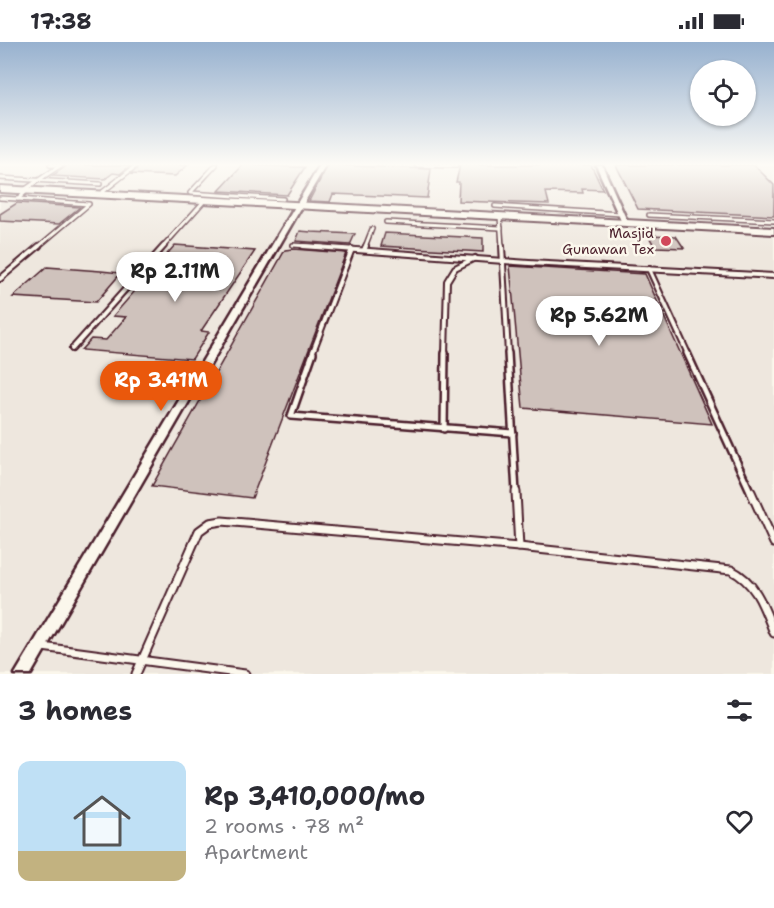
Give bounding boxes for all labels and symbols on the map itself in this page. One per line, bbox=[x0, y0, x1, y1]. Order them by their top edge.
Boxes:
place label: Masjid Gunawan Tex bbox=[562, 224, 654, 258]
marker: Masjid Gunawan Tex bbox=[659, 234, 673, 248]
pin: Rp 2.11M bbox=[113, 252, 237, 303]
pin: Rp 5.62M bbox=[537, 296, 661, 347]
pin: Rp 3.41M bbox=[99, 361, 223, 412]

